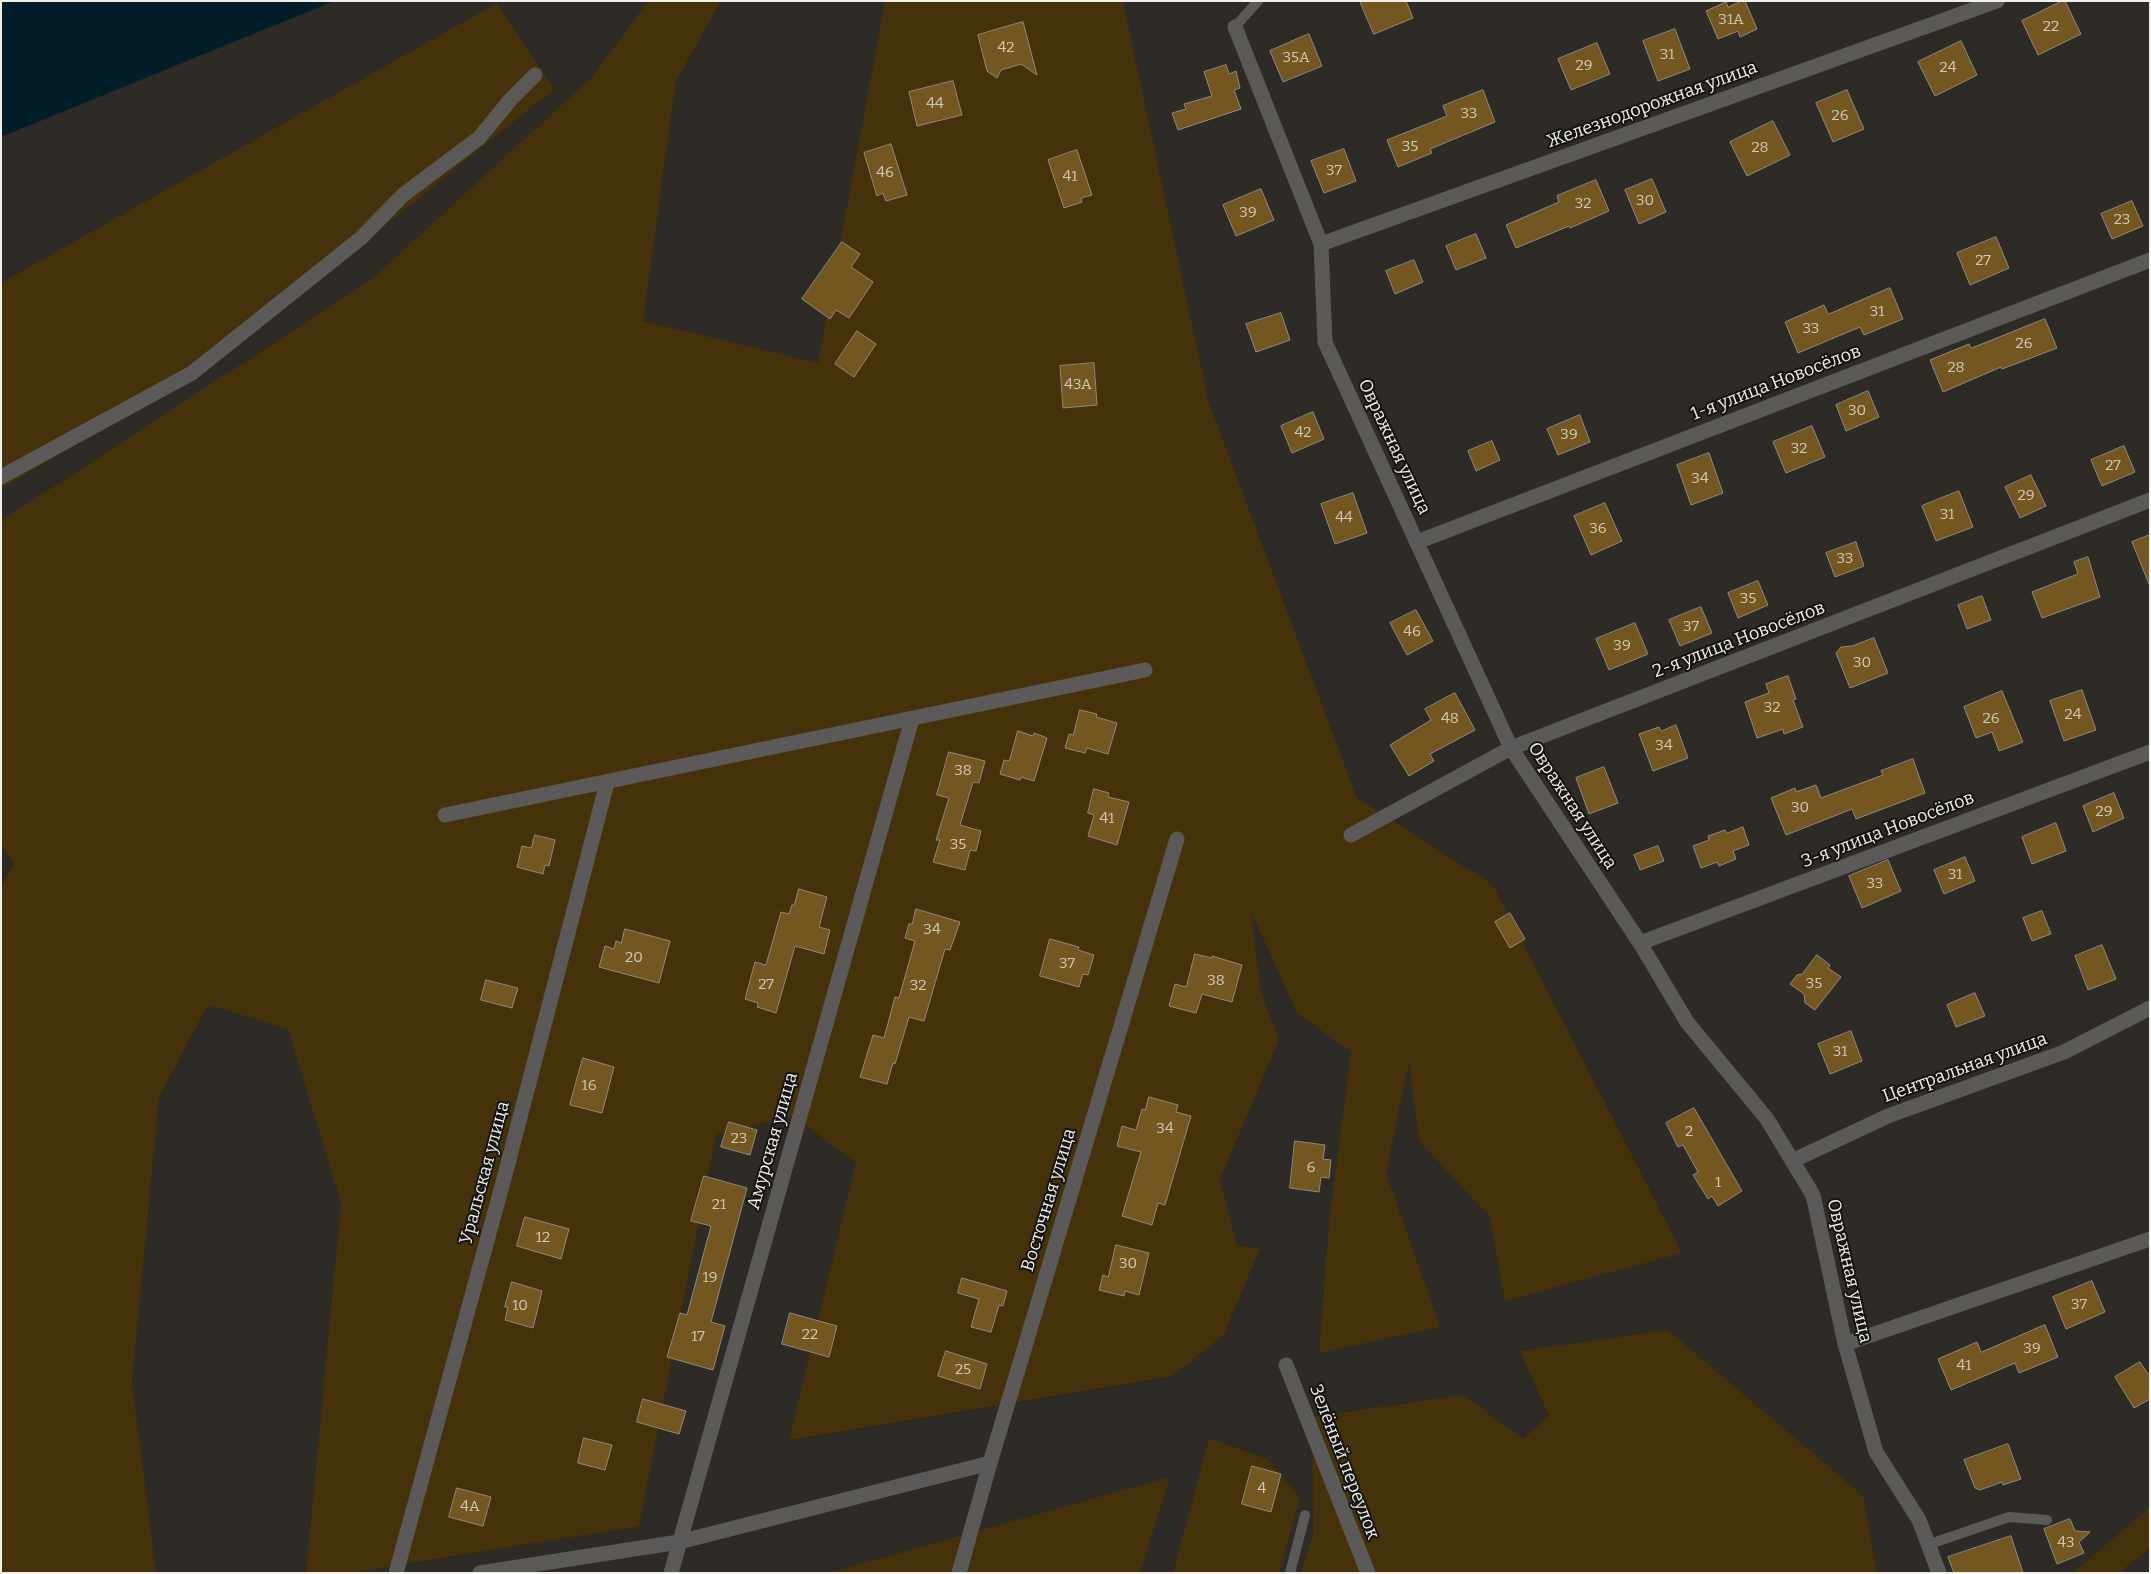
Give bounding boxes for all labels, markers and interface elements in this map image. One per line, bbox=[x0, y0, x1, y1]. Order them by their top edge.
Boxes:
house number: 31А bbox=[1718, 11, 1744, 29]
house number: 22 bbox=[2043, 18, 2059, 36]
house number: 42 bbox=[998, 39, 1014, 57]
house number: 31 bbox=[1660, 46, 1674, 64]
house number: 35А bbox=[1282, 49, 1310, 67]
street label: Железнодорожная улица bbox=[1544, 57, 1760, 153]
house number: 29 bbox=[1576, 57, 1592, 75]
house number: 24 bbox=[1940, 59, 1956, 77]
house number: 44 bbox=[926, 95, 944, 113]
house number: 33 bbox=[1461, 105, 1477, 123]
house number: 26 bbox=[1832, 107, 1848, 125]
house number: 35 bbox=[1402, 138, 1418, 156]
house number: 28 bbox=[1751, 139, 1769, 157]
house number: 37 bbox=[1326, 162, 1342, 180]
house number: 46 bbox=[876, 164, 894, 182]
house number: 41 bbox=[1063, 168, 1077, 186]
house number: 30 bbox=[1636, 192, 1654, 210]
house number: 32 bbox=[1575, 195, 1591, 213]
house number: 39 bbox=[1239, 204, 1257, 222]
house number: 23 bbox=[2114, 211, 2130, 229]
house number: 27 bbox=[1975, 252, 1991, 270]
house number: 31 bbox=[1870, 303, 1884, 321]
house number: 33 bbox=[1803, 320, 1819, 338]
house number: 26 bbox=[2016, 335, 2032, 353]
street label: 1-я улица Новосёлов bbox=[1688, 341, 1864, 425]
house number: 28 bbox=[1947, 359, 1965, 377]
house number: 43А bbox=[1064, 376, 1092, 394]
street label: Овражная улица bbox=[1353, 376, 1435, 518]
house number: 30 bbox=[1848, 402, 1866, 420]
house number: 42 bbox=[1295, 424, 1311, 442]
house number: 39 bbox=[1560, 426, 1578, 444]
house number: 32 bbox=[1791, 440, 1807, 458]
house number: 27 bbox=[2105, 457, 2121, 475]
house number: 34 bbox=[1691, 470, 1709, 488]
house number: 29 bbox=[2018, 487, 2034, 505]
house number: 31 bbox=[1940, 506, 1954, 524]
house number: 44 bbox=[1335, 509, 1353, 527]
house number: 36 bbox=[1589, 520, 1607, 538]
house number: 33 bbox=[1837, 550, 1853, 568]
house number: 35 bbox=[1740, 590, 1756, 608]
street label: 2-я улица Новосёлов bbox=[1650, 597, 1828, 683]
house number: 37 bbox=[1683, 618, 1699, 636]
house number: 46 bbox=[1403, 623, 1421, 641]
house number: 39 bbox=[1613, 637, 1631, 655]
house number: 30 bbox=[1853, 654, 1871, 672]
house number: 32 bbox=[1764, 699, 1780, 717]
house number: 24 bbox=[2065, 706, 2081, 724]
house number: 48 bbox=[1441, 710, 1459, 728]
house number: 26 bbox=[1983, 710, 1999, 728]
house number: 34 bbox=[1655, 737, 1673, 755]
street label: Овражная улица bbox=[1523, 738, 1621, 874]
house number: 38 bbox=[954, 762, 972, 780]
street label: 3-я улица Новосёлов bbox=[1799, 787, 1977, 873]
house number: 30 bbox=[1791, 799, 1809, 817]
house number: 29 bbox=[2096, 803, 2112, 821]
house number: 41 bbox=[1100, 810, 1114, 828]
house number: 35 bbox=[950, 836, 966, 854]
house number: 31 bbox=[1948, 866, 1962, 884]
house number: 33 bbox=[1867, 875, 1883, 893]
house number: 34 bbox=[923, 921, 941, 939]
house number: 20 bbox=[625, 949, 643, 967]
house number: 37 bbox=[1059, 955, 1075, 973]
house number: 38 bbox=[1207, 972, 1225, 990]
house number: 35 bbox=[1806, 975, 1822, 993]
house number: 27 bbox=[758, 976, 774, 994]
house number: 32 bbox=[910, 977, 926, 995]
street label: Центральная улица bbox=[1880, 1028, 2050, 1108]
house number: 31 bbox=[1833, 1043, 1847, 1061]
street label: Амурская улица bbox=[743, 1070, 803, 1212]
house number: 16 bbox=[582, 1077, 596, 1095]
street label: Уральская улица bbox=[455, 1099, 515, 1247]
house number: 34 bbox=[1156, 1120, 1174, 1138]
house number: 2 bbox=[1685, 1123, 1693, 1141]
street label: Восточная улица bbox=[1017, 1126, 1081, 1274]
house number: 23 bbox=[731, 1130, 747, 1148]
house number: 6 bbox=[1307, 1159, 1315, 1177]
house number: 1 bbox=[1715, 1174, 1721, 1192]
house number: 21 bbox=[712, 1196, 726, 1214]
street label: Овражная улица bbox=[1822, 1197, 1876, 1345]
house number: 12 bbox=[536, 1229, 550, 1247]
house number: 30 bbox=[1119, 1255, 1137, 1273]
house number: 19 bbox=[703, 1269, 717, 1287]
house number: 37 bbox=[2071, 1296, 2087, 1314]
house number: 10 bbox=[512, 1297, 528, 1315]
house number: 22 bbox=[802, 1326, 818, 1344]
house number: 17 bbox=[691, 1328, 705, 1346]
house number: 39 bbox=[2023, 1340, 2041, 1358]
house number: 41 bbox=[1957, 1357, 1971, 1375]
house number: 25 bbox=[955, 1361, 971, 1379]
street label: Зелёный переулок bbox=[1304, 1381, 1384, 1543]
house number: 4 bbox=[1258, 1480, 1266, 1498]
house number: 4А bbox=[460, 1498, 480, 1516]
house number: 43 bbox=[2057, 1534, 2075, 1552]

